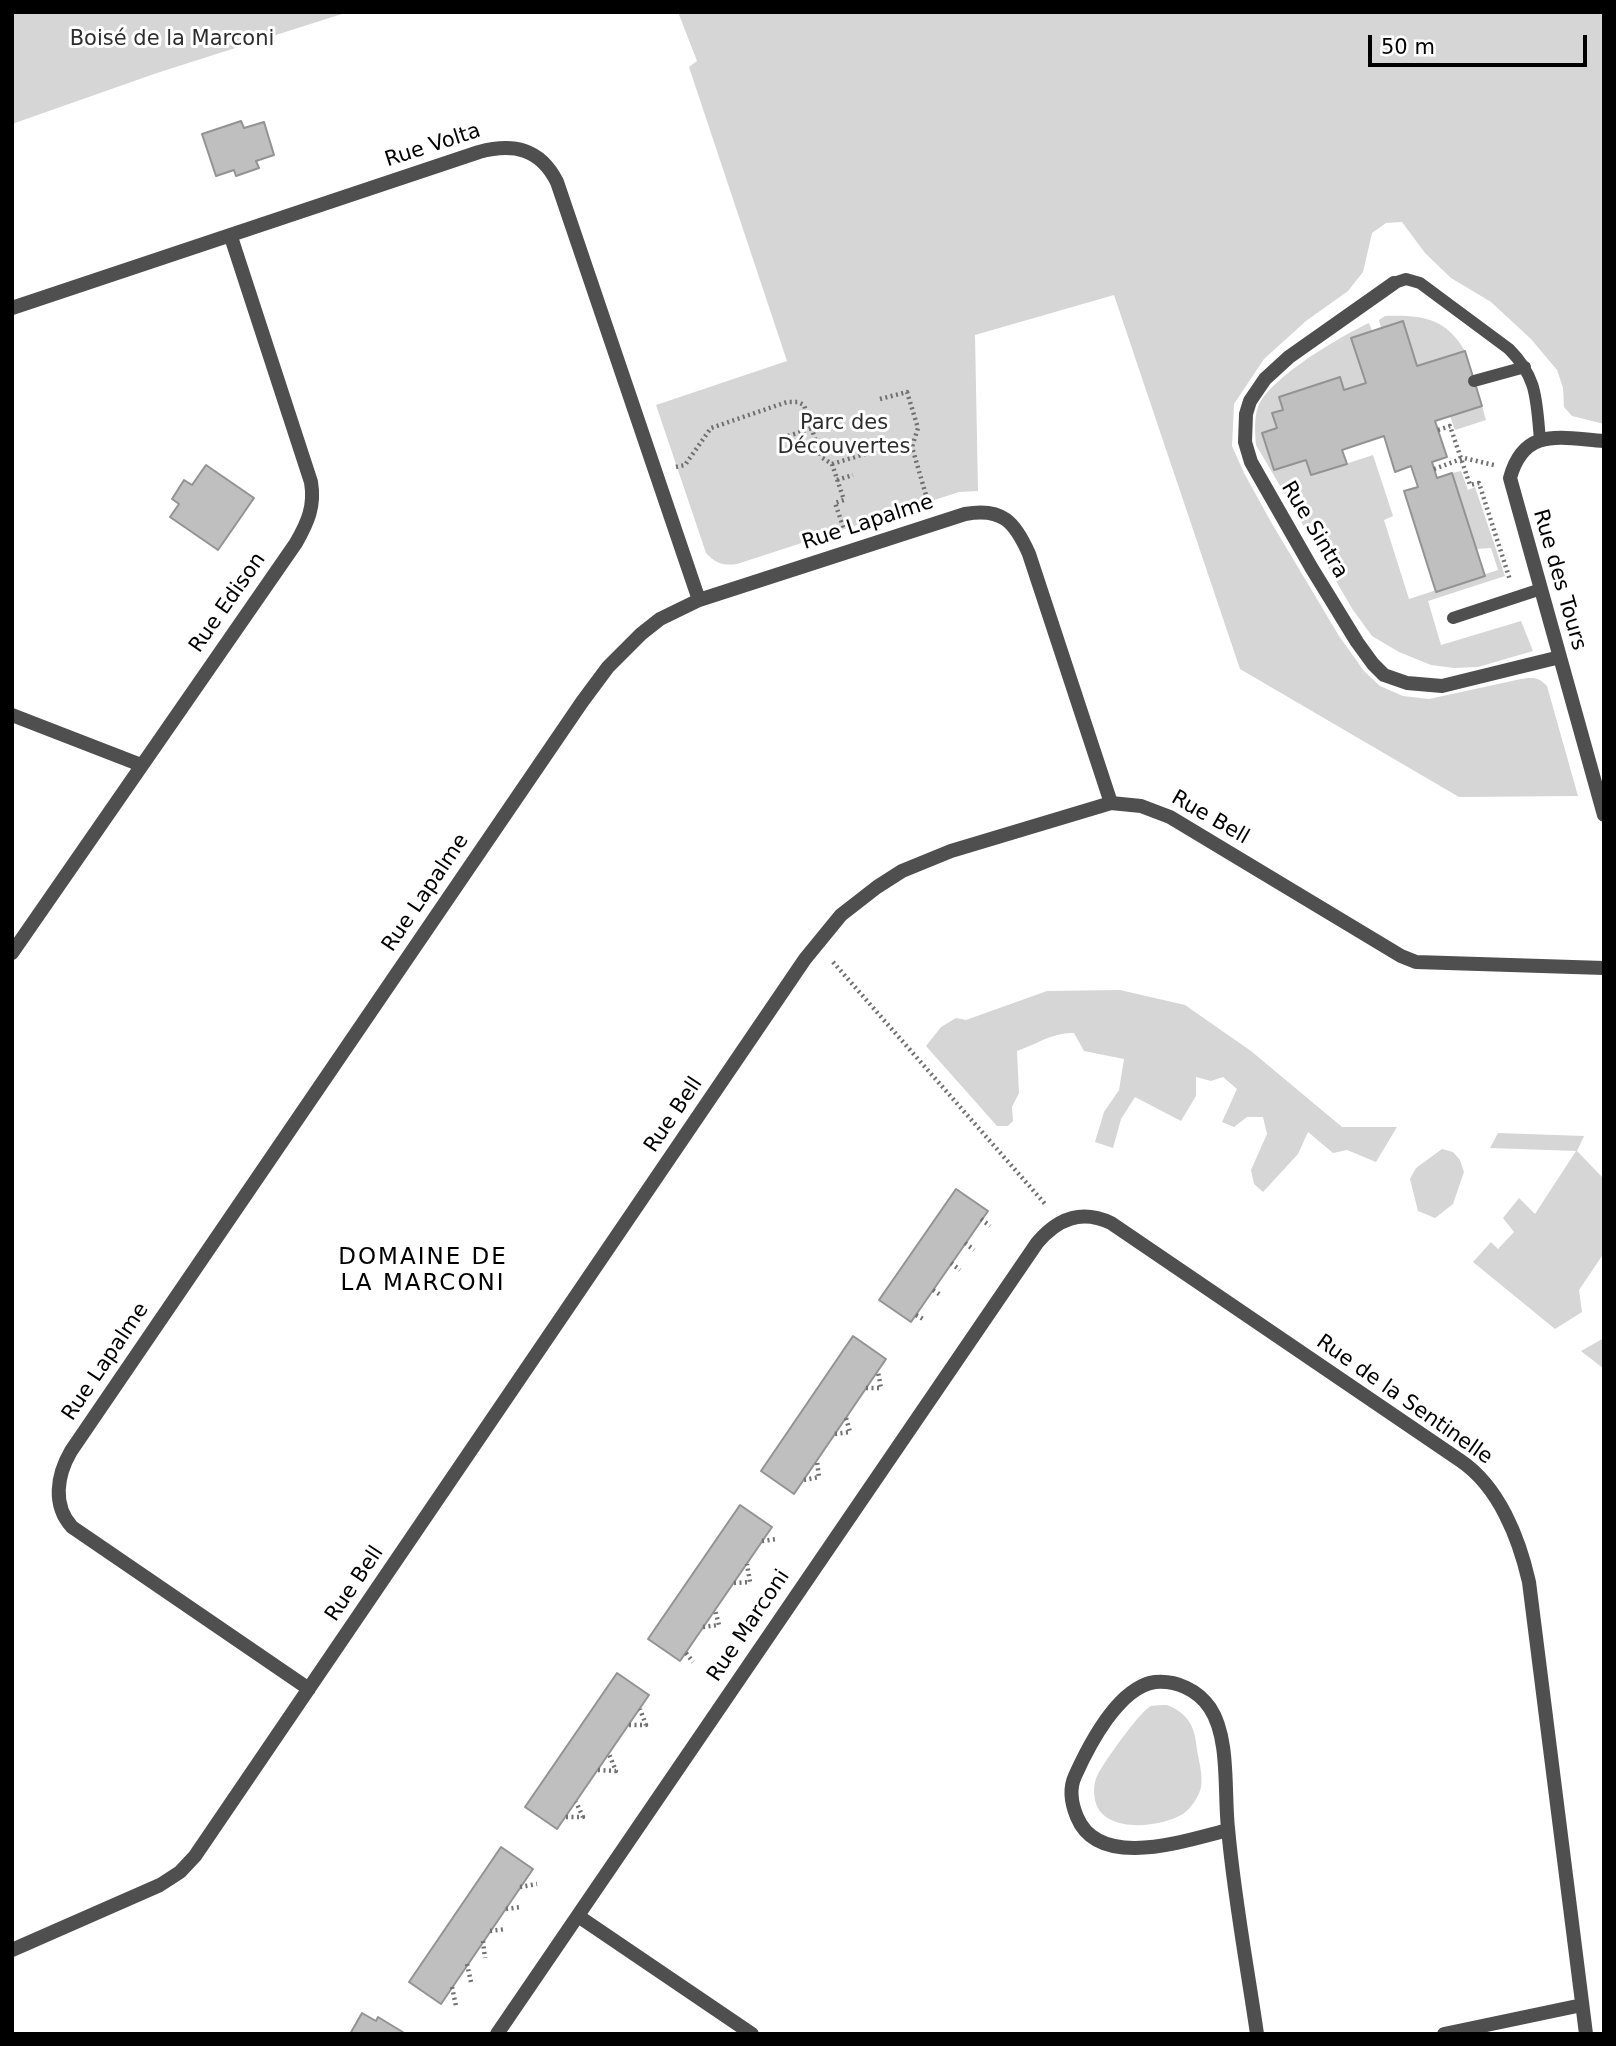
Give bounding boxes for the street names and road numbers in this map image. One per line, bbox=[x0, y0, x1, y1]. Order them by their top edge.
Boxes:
street label: Rue Volta bbox=[382, 119, 484, 173]
street label: Rue Sintra bbox=[1275, 477, 1353, 583]
street label: Rue Lapalme bbox=[799, 490, 937, 556]
street label: Rue des Tours bbox=[1527, 507, 1591, 653]
street label: Rue Edison bbox=[184, 548, 272, 658]
street label: Rue Bell bbox=[1167, 786, 1253, 850]
street label: Rue Lapalme bbox=[377, 829, 475, 957]
street label: Rue Bell bbox=[640, 1072, 708, 1158]
street label: Rue Lapalme bbox=[57, 1298, 155, 1426]
street label: Rue de la Sentinelle bbox=[1311, 1330, 1497, 1470]
street label: Rue Bell bbox=[321, 1541, 389, 1627]
street label: Rue Marconi bbox=[702, 1565, 796, 1687]

